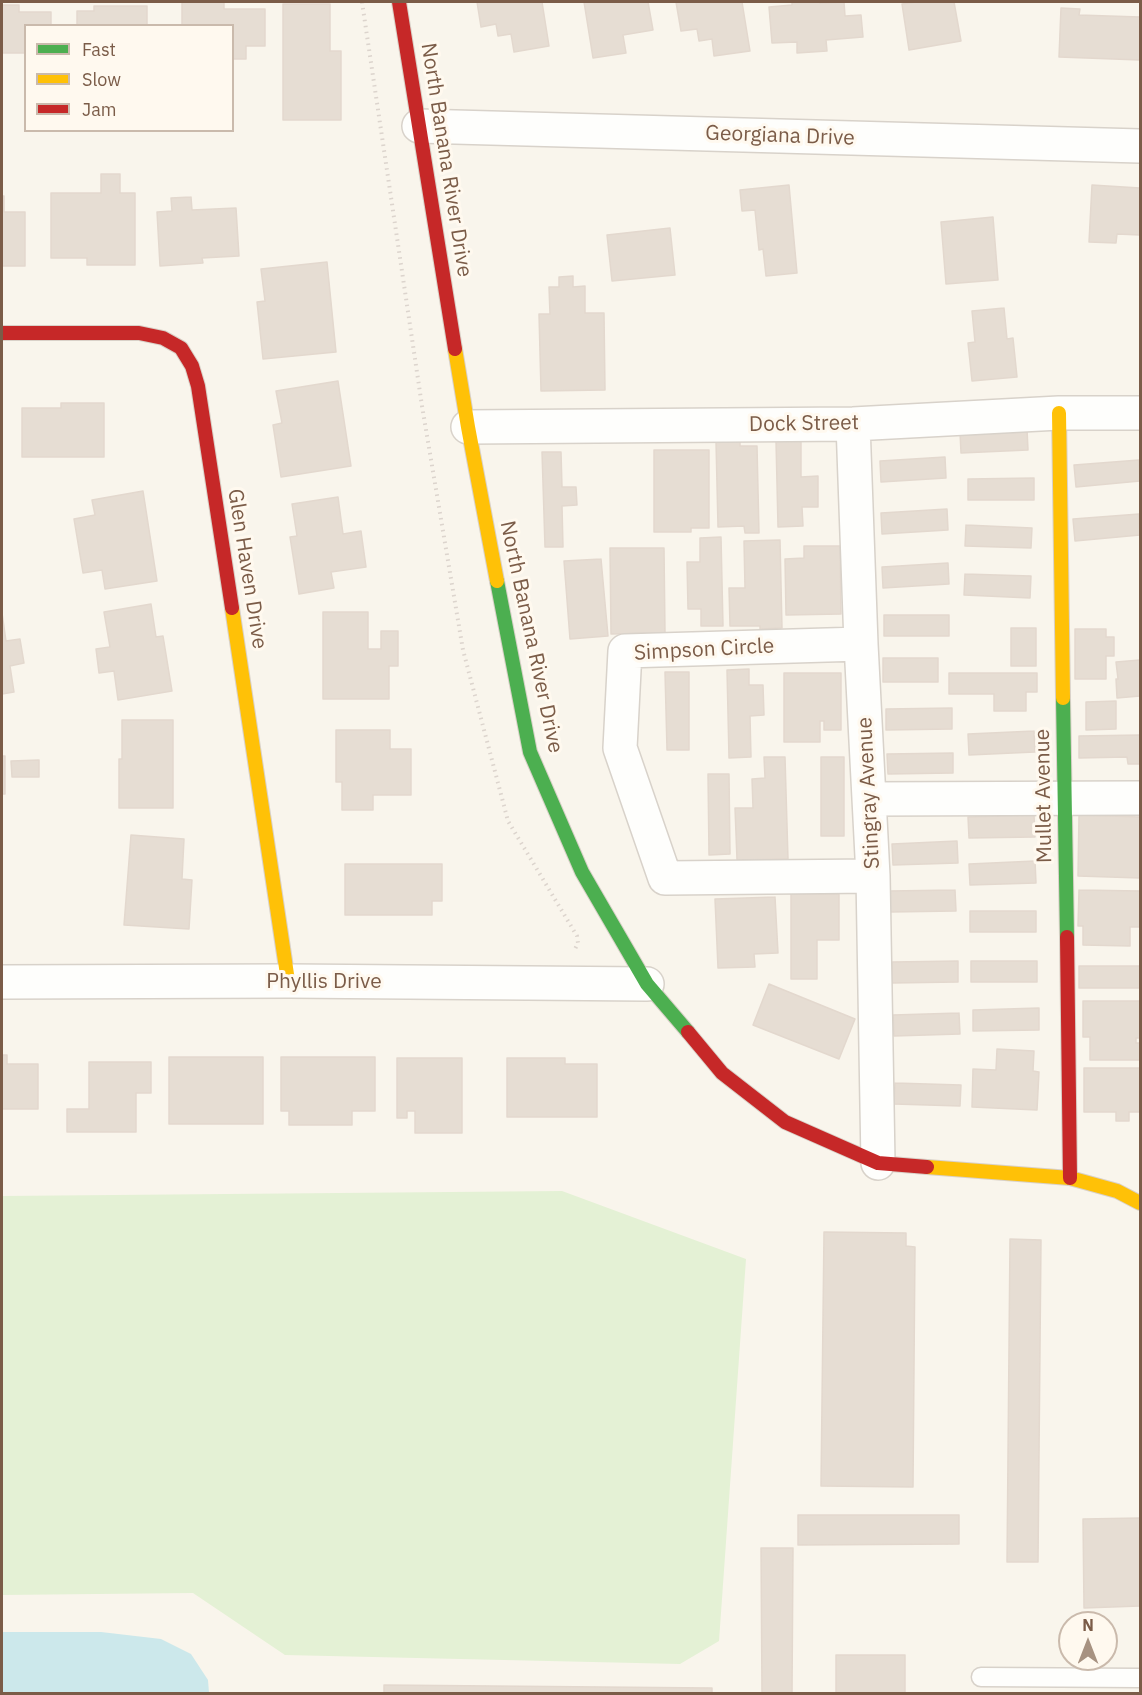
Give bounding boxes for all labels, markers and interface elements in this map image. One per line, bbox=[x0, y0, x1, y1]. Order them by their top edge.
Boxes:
legend bbox=[24, 24, 234, 132]
text: Fast bbox=[82, 38, 116, 61]
street label: North Banana River Drive bbox=[415, 41, 477, 279]
text: Slow bbox=[82, 68, 121, 91]
text: Jam bbox=[82, 98, 117, 121]
street label: Georgiana Drive bbox=[705, 121, 855, 151]
street label: Dock Street bbox=[749, 410, 859, 438]
street label: Glen Haven Drive bbox=[222, 487, 272, 651]
street label: North Banana River Drive bbox=[494, 519, 568, 755]
street label: Simpson Circle bbox=[633, 634, 775, 666]
street label: Stingray Avenue bbox=[852, 716, 886, 870]
street label: Mullet Avenue bbox=[1030, 729, 1058, 863]
street label: Phyllis Drive bbox=[266, 969, 382, 995]
north arrow bbox=[1058, 1611, 1118, 1671]
text: N bbox=[1082, 1615, 1094, 1635]

